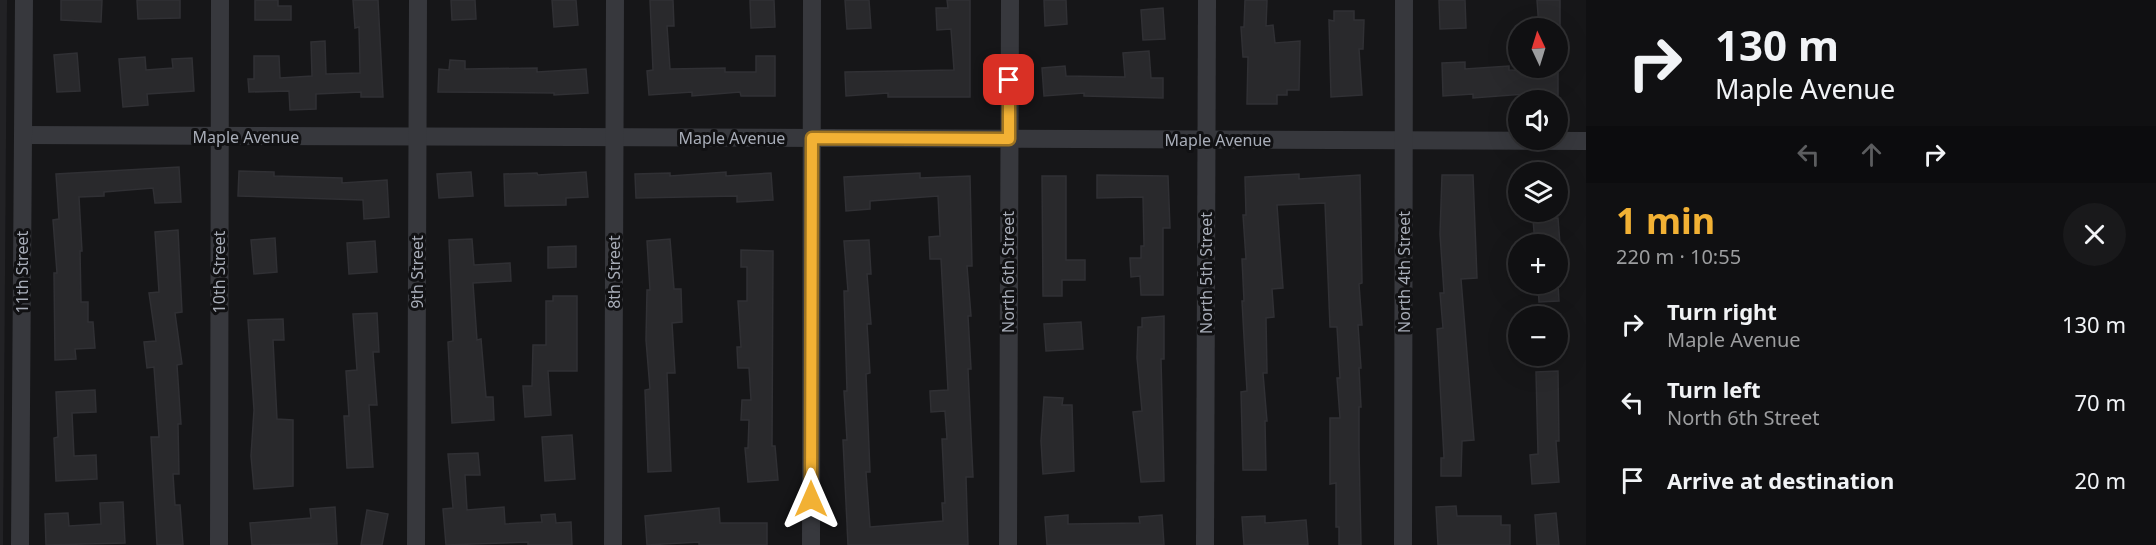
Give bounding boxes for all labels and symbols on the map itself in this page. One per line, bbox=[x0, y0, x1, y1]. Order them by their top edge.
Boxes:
north arrow bbox=[1508, 18, 1568, 78]
pin bbox=[983, 54, 1034, 105]
street label: Maple Avenue bbox=[193, 126, 299, 148]
street label: Maple Avenue bbox=[679, 127, 785, 149]
street label: Maple Avenue bbox=[1165, 129, 1271, 151]
street label: North 6th Street bbox=[997, 211, 1019, 333]
street label: North 4th Street bbox=[1393, 211, 1415, 333]
street label: North 5th Street bbox=[1195, 212, 1217, 334]
street label: 11th Street bbox=[11, 230, 33, 313]
street label: 10th Street bbox=[208, 230, 230, 313]
street label: 9th Street bbox=[406, 235, 428, 309]
street label: 8th Street bbox=[603, 235, 625, 309]
position arrow bbox=[779, 467, 843, 531]

